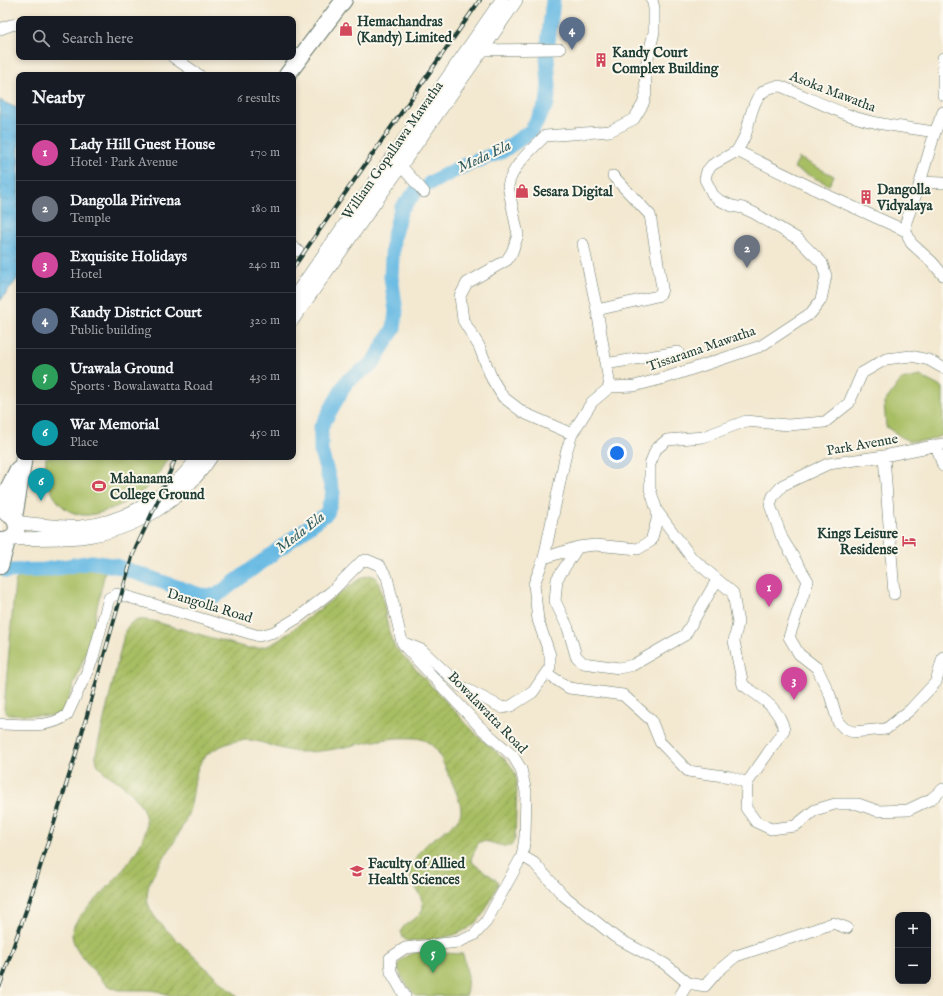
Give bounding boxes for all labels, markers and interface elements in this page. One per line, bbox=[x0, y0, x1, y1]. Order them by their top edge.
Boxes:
place label: Hemachandras (Kandy) Limited bbox=[357, 13, 453, 47]
search box bbox=[16, 16, 296, 60]
pin: 4 bbox=[559, 17, 585, 50]
shop icon: Hemachandras (Kandy) Limited bbox=[338, 21, 354, 37]
icon: search bbox=[30, 27, 52, 49]
text: Search here bbox=[62, 29, 133, 48]
place label: Kandy Court Complex Building bbox=[612, 44, 720, 78]
building icon: Kandy Court Complex Building bbox=[593, 52, 609, 68]
street label: Asoka Mawatha bbox=[786, 67, 879, 117]
street label: William Gopallawa Mawatha bbox=[338, 77, 448, 223]
text: Nearby bbox=[32, 88, 85, 109]
text: 6 results bbox=[237, 90, 280, 107]
text: Lady Hill Guest House bbox=[70, 135, 215, 154]
water label: Meda Ela bbox=[454, 136, 514, 177]
text: 1 bbox=[43, 144, 47, 161]
text: 170 m bbox=[250, 144, 280, 161]
text: Hotel · Park Avenue bbox=[70, 154, 178, 171]
place label: Dangolla Vidyalaya bbox=[876, 181, 934, 215]
shop icon: Sesara Digital bbox=[514, 183, 530, 199]
place label: Sesara Digital bbox=[533, 183, 614, 201]
building icon: Dangolla Vidyalaya bbox=[858, 189, 874, 205]
text: Dangolla Pirivena bbox=[70, 191, 181, 210]
text: 2 bbox=[42, 200, 48, 217]
text: 180 m bbox=[251, 200, 280, 217]
text: Temple bbox=[70, 210, 111, 227]
pin: 2 bbox=[734, 235, 760, 268]
text: Exquisite Holidays bbox=[70, 247, 187, 266]
text: 3 bbox=[43, 256, 47, 273]
text: 240 m bbox=[248, 256, 280, 273]
text: Hotel bbox=[70, 266, 102, 283]
text: Kandy District Court bbox=[70, 303, 202, 322]
text: 4 bbox=[42, 312, 48, 329]
text: 320 m bbox=[250, 312, 280, 329]
text: Public building bbox=[70, 322, 152, 339]
street label: Tissarama Mawatha bbox=[645, 322, 759, 376]
text: Urawala Ground bbox=[70, 359, 174, 378]
text: 5 bbox=[43, 368, 47, 385]
text: 430 m bbox=[250, 368, 280, 385]
text: Sports · Bowalawatta Road bbox=[70, 378, 213, 395]
text: War Memorial bbox=[70, 415, 159, 434]
text: 6 bbox=[42, 424, 48, 441]
text: 450 m bbox=[250, 424, 280, 441]
street label: Park Avenue bbox=[825, 430, 900, 460]
text: Place bbox=[70, 434, 98, 451]
your location bbox=[607, 443, 627, 463]
pin: 6 bbox=[28, 468, 54, 501]
place label: Mahanama College Ground bbox=[110, 470, 205, 504]
sports icon: Mahanama College Ground bbox=[91, 478, 107, 494]
water label: Meda Ela bbox=[272, 507, 329, 557]
place label: Kings Leisure Residense bbox=[817, 525, 899, 559]
hotel icon: Kings Leisure Residense bbox=[901, 533, 917, 549]
pin: 1 bbox=[756, 574, 782, 607]
street label: Dangolla Road bbox=[165, 584, 255, 628]
pin: 3 bbox=[781, 667, 807, 700]
street label: Bowalawatta Road bbox=[444, 668, 531, 758]
place label: Faculty of Allied Health Sciences bbox=[368, 855, 465, 889]
school or university icon: Faculty of Allied Health Sciences bbox=[349, 863, 365, 879]
map controls bbox=[895, 912, 931, 984]
button: + bbox=[895, 912, 931, 948]
pin: 5 bbox=[420, 940, 446, 973]
button: − bbox=[895, 948, 931, 984]

